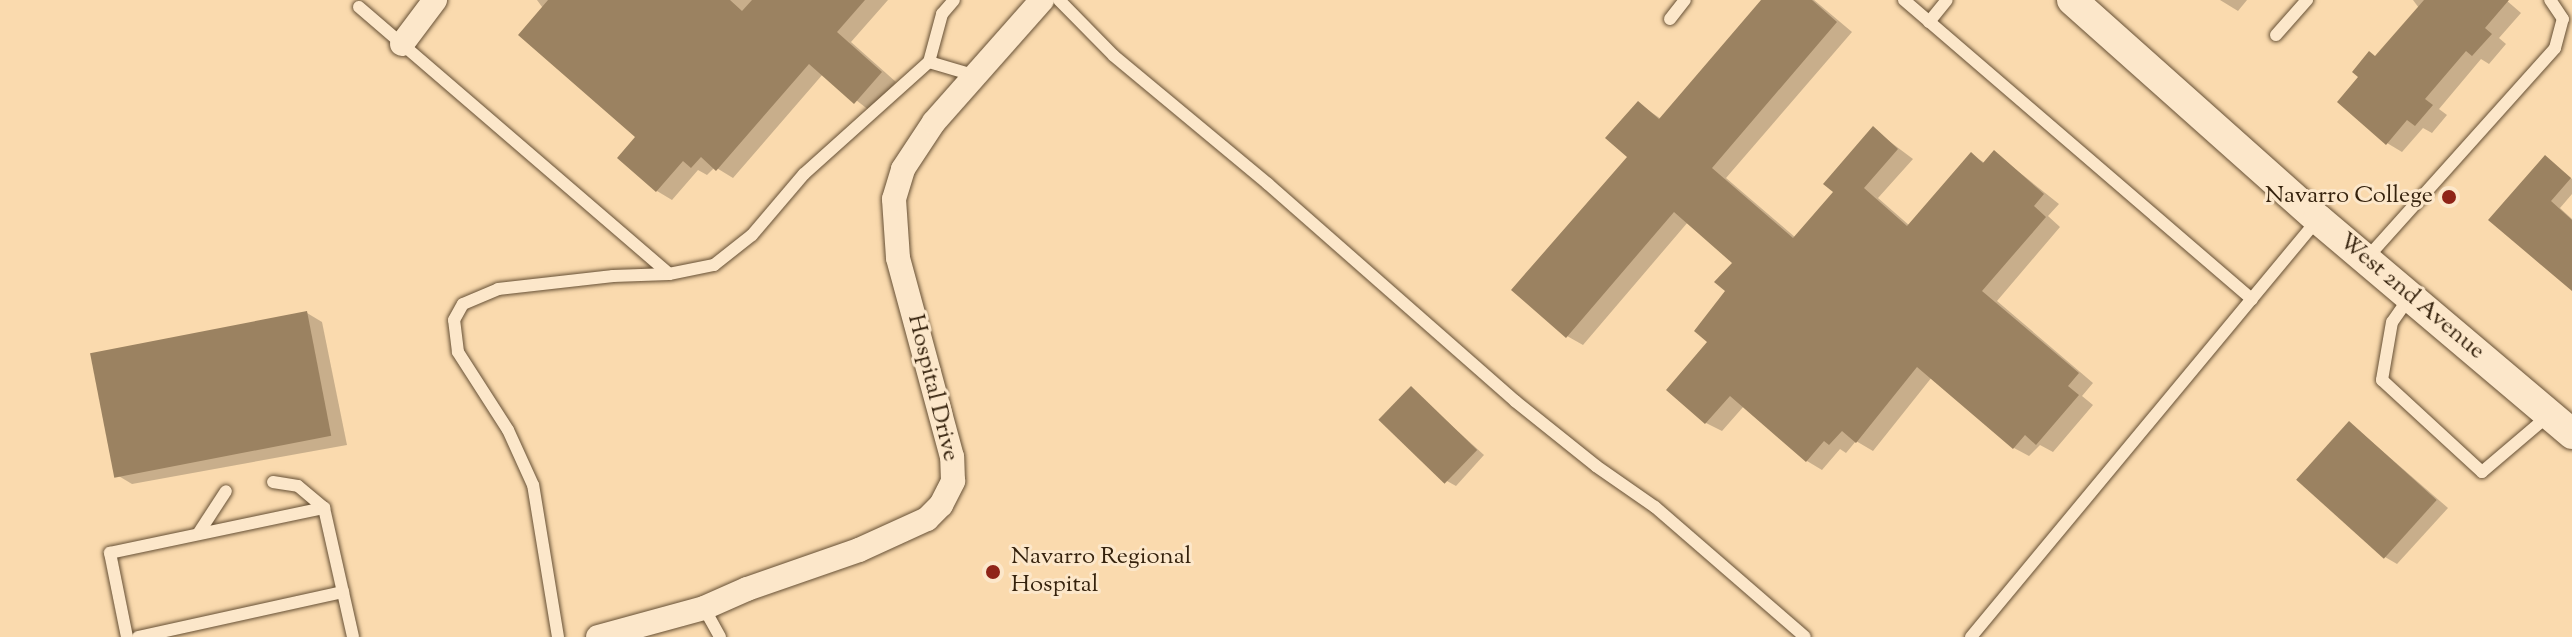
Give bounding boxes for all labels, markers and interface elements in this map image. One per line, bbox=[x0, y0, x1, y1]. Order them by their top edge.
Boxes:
place label: Navarro College bbox=[2265, 183, 2433, 211]
marker: Navarro College bbox=[2440, 188, 2458, 206]
street label: West 2nd Avenue bbox=[2332, 227, 2490, 367]
street label: Hospital Drive bbox=[900, 312, 964, 464]
place label: Navarro Regional Hospital bbox=[1011, 544, 1191, 600]
marker: Navarro Regional Hospital bbox=[982, 561, 1004, 583]

